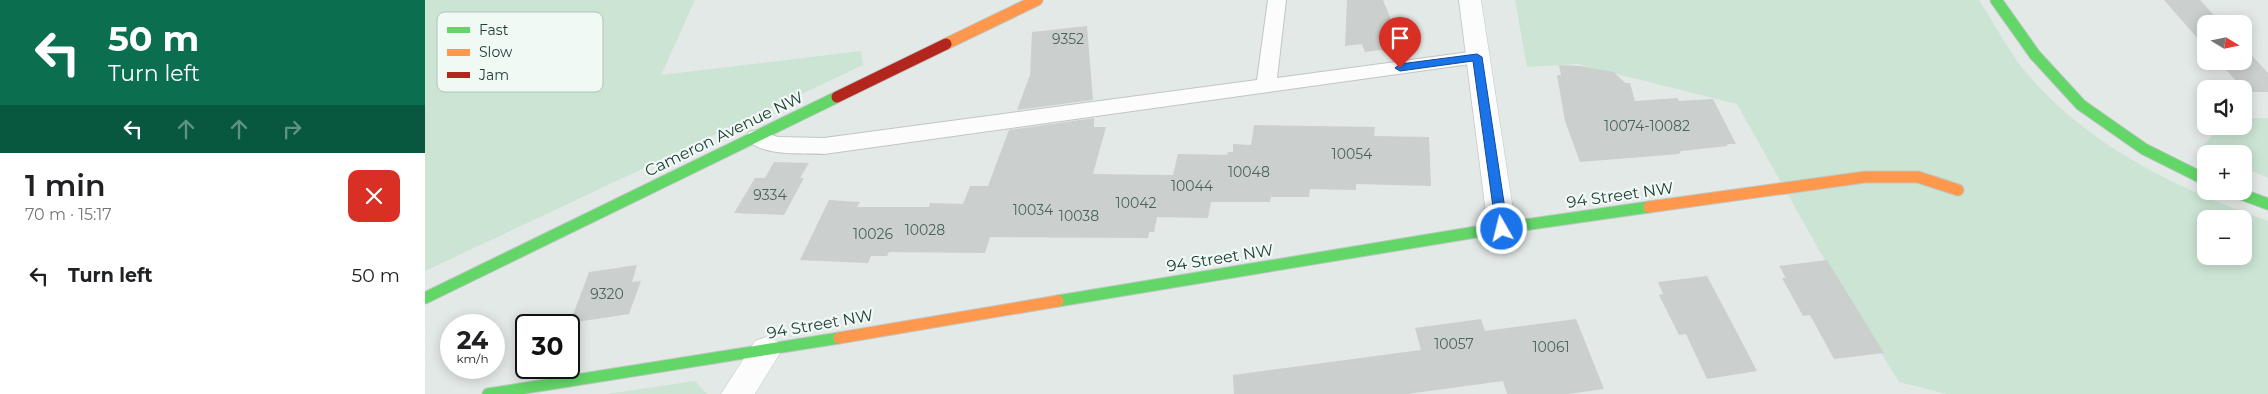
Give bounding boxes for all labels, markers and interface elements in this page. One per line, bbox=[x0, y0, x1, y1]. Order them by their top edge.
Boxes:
legend bbox=[437, 12, 603, 92]
north arrow bbox=[2197, 15, 2253, 70]
map controls bbox=[2197, 15, 2252, 265]
text: 50 m bbox=[108, 17, 199, 60]
pin bbox=[1379, 17, 1421, 68]
icon: left bbox=[25, 20, 90, 85]
text: Fast bbox=[479, 21, 509, 39]
icon: arrive bbox=[1386, 24, 1414, 52]
house number: 9352 bbox=[1052, 30, 1084, 48]
text: Slow bbox=[479, 43, 513, 61]
text: Turn left bbox=[108, 60, 200, 87]
text: Jam bbox=[478, 66, 509, 84]
button: sound bbox=[2197, 80, 2252, 135]
street label: Cameron Avenue NW bbox=[642, 87, 806, 181]
icon: left bbox=[119, 115, 147, 143]
icon: ahead bbox=[172, 115, 200, 143]
icon: ahead bbox=[225, 115, 253, 143]
icon: right bbox=[278, 115, 306, 143]
house number: 10074-10082 bbox=[1604, 117, 1690, 135]
house number: 10054 bbox=[1332, 145, 1373, 163]
button: + bbox=[2197, 145, 2252, 200]
house number: 10048 bbox=[1228, 163, 1270, 181]
text: 1 min bbox=[25, 167, 106, 204]
button: close bbox=[348, 170, 400, 222]
house number: 10044 bbox=[1171, 177, 1214, 195]
street label: 94 Street NW bbox=[1565, 178, 1675, 212]
house number: 9334 bbox=[753, 186, 787, 204]
house number: 10042 bbox=[1116, 194, 1156, 212]
house number: 10034 bbox=[1013, 201, 1054, 219]
position arrow bbox=[1475, 202, 1527, 254]
text: 70 m · 15:17 bbox=[25, 205, 112, 224]
house number: 10038 bbox=[1059, 207, 1099, 225]
button: − bbox=[2197, 210, 2252, 265]
house number: 10028 bbox=[905, 221, 945, 239]
house number: 10026 bbox=[853, 225, 893, 243]
street label: 94 Street NW bbox=[1165, 240, 1275, 276]
icon: left bbox=[25, 262, 53, 290]
text: Turn left bbox=[68, 264, 153, 287]
text: 50 m bbox=[352, 264, 400, 287]
house number: 9320 bbox=[590, 285, 624, 303]
street label: 94 Street NW bbox=[765, 305, 875, 343]
speed limit sign: 30 bbox=[515, 314, 580, 379]
text: 24 bbox=[457, 325, 488, 355]
house number: 10057 bbox=[1434, 335, 1474, 353]
house number: 10061 bbox=[1532, 338, 1570, 356]
text: km/h bbox=[456, 351, 489, 366]

